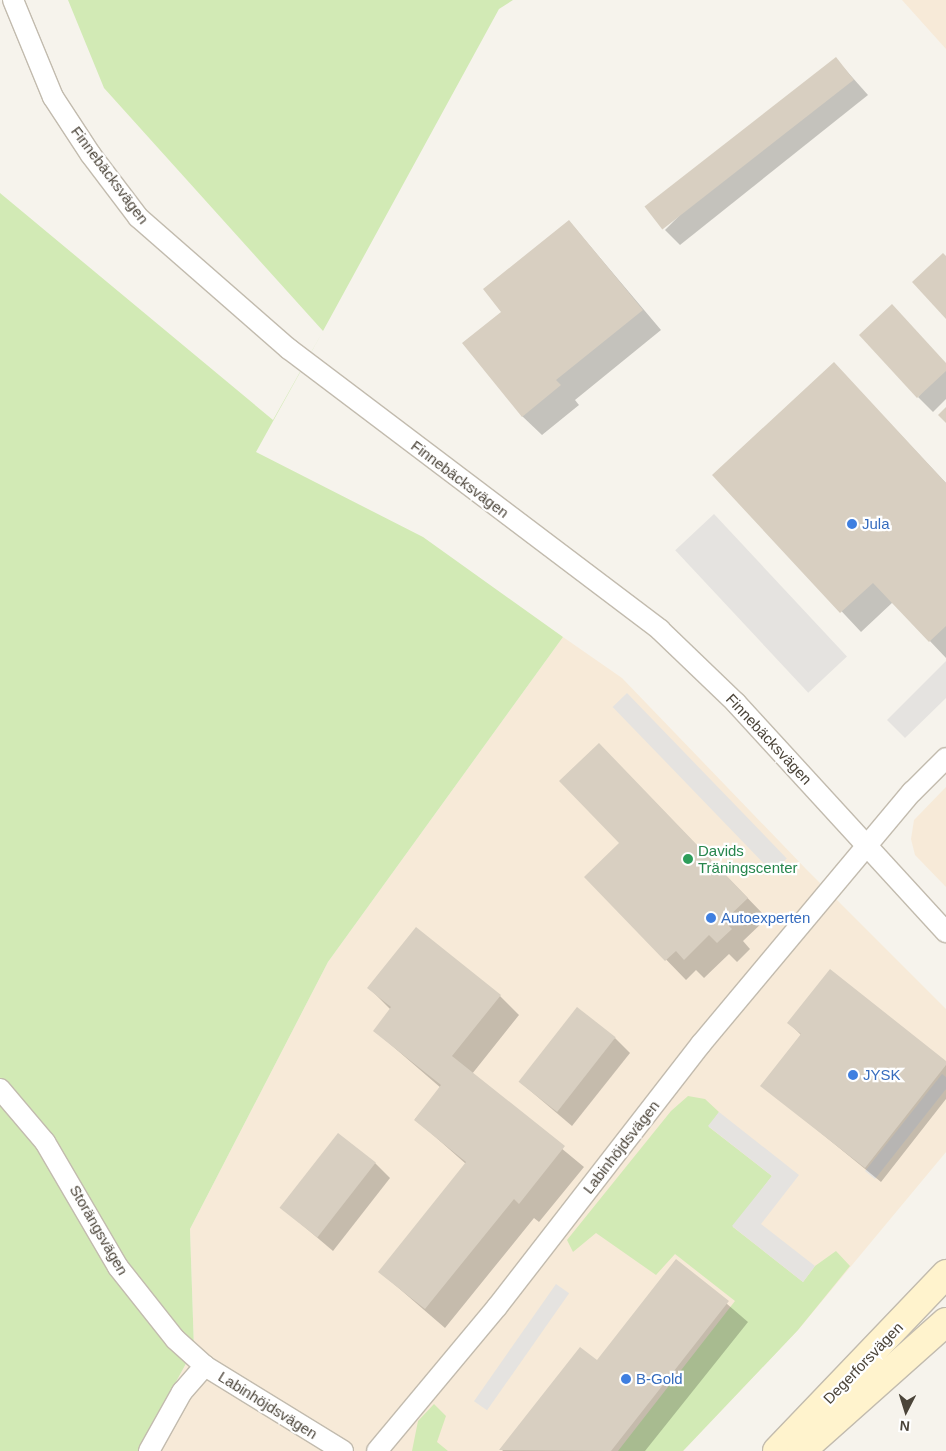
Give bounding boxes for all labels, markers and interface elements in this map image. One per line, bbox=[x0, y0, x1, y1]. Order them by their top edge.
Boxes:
street label: Finnebäcksvägen bbox=[67, 123, 153, 227]
street label: Finnebäcksvägen bbox=[408, 436, 512, 522]
place label: Jula bbox=[862, 515, 890, 533]
marker: Jula bbox=[846, 518, 858, 530]
street label: Finnebäcksvägen bbox=[722, 690, 816, 788]
place label: Davids Träningscenter bbox=[698, 841, 797, 876]
marker: Davids Träningscenter bbox=[682, 853, 694, 865]
place label: Autoexperten bbox=[721, 909, 810, 927]
marker: Autoexperten bbox=[705, 912, 717, 924]
place label: JYSK bbox=[863, 1066, 901, 1084]
marker: JYSK bbox=[847, 1069, 859, 1081]
street label: Labinhöjdsvägen bbox=[579, 1097, 663, 1197]
street label: Storängsvägen bbox=[66, 1182, 132, 1278]
street label: Degerforsvägen bbox=[819, 1318, 907, 1408]
street label: Labinhöjdsvägen bbox=[215, 1367, 321, 1443]
place label: B-Gold bbox=[636, 1370, 683, 1388]
marker: B-Gold bbox=[620, 1373, 632, 1385]
north arrow bbox=[881, 1386, 931, 1436]
text: N bbox=[899, 1418, 910, 1434]

